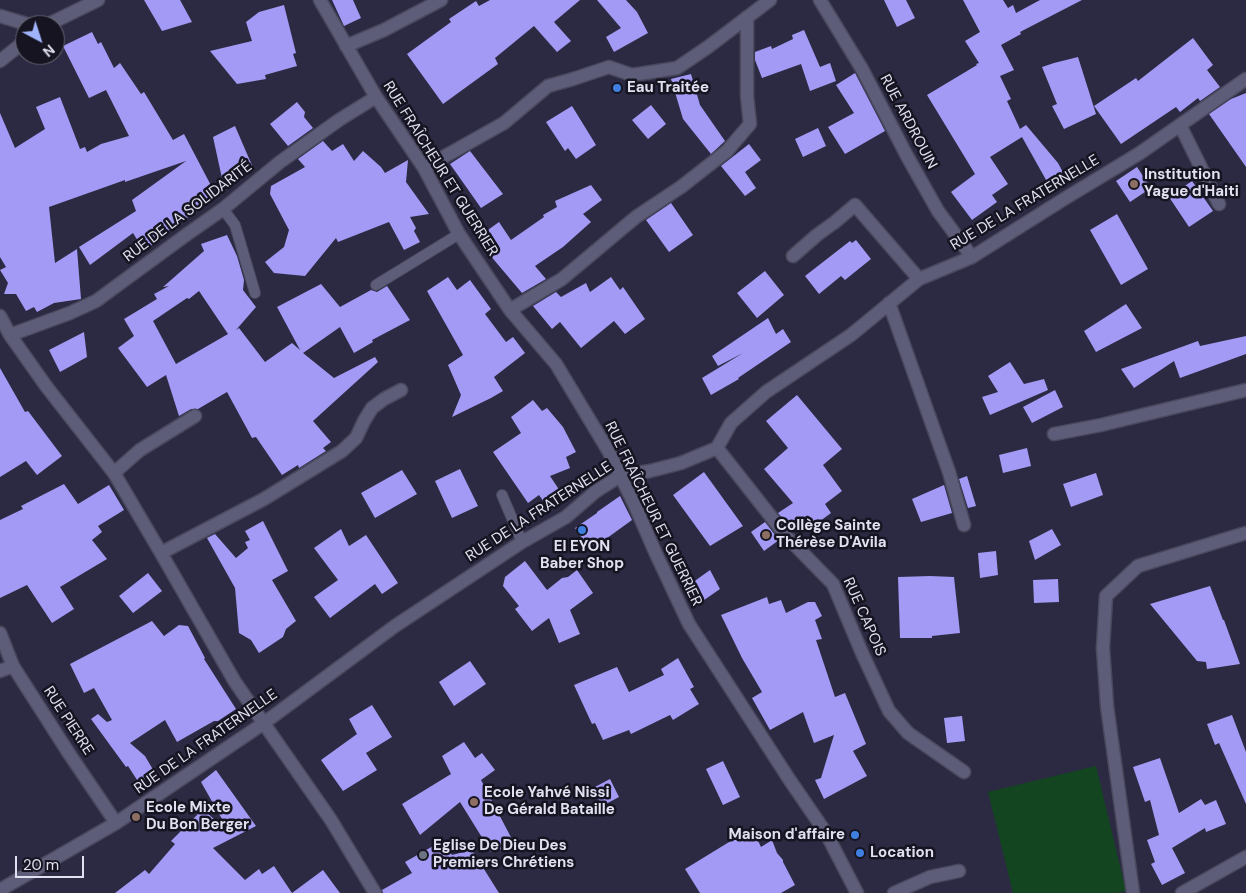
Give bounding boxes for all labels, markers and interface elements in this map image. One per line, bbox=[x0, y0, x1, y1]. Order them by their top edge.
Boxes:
north arrow bbox=[15, 15, 65, 65]
text: N bbox=[39, 41, 59, 61]
street label: RUE ARDROUIN bbox=[875, 72, 941, 172]
street label: RUE FRAÎCHEUR ET GUERRIER bbox=[379, 78, 501, 260]
place label: Eau Traitée bbox=[627, 79, 709, 97]
marker: Eau Traitée bbox=[611, 82, 623, 94]
street label: RUE DE LA FRATERNELLE bbox=[947, 151, 1103, 255]
street label: RUE DE LA SOLIDARITÉ bbox=[120, 158, 256, 266]
place label: Institution Yague d'Haiti bbox=[1144, 166, 1239, 201]
marker: Institution Yague d'Haiti bbox=[1128, 178, 1140, 190]
street label: RUE FRAÎCHEUR ET GUERRIER bbox=[600, 419, 706, 609]
street label: RUE DE LA FRATERNELLE bbox=[463, 458, 615, 566]
place label: Collège Sainte Thérèse D'Avila bbox=[776, 517, 887, 552]
marker: El EYON Baber Shop bbox=[576, 524, 588, 536]
marker: Collège Sainte Thérèse D'Avila bbox=[760, 529, 772, 541]
place label: El EYON Baber Shop bbox=[540, 538, 624, 573]
street label: RUE CAPOIS bbox=[839, 575, 889, 659]
street label: RUE PIERRE bbox=[39, 683, 97, 759]
street label: RUE DE LA FRATERNELLE bbox=[131, 686, 281, 798]
place label: Ecole Yahvé Nissi De Gérald Bataille bbox=[484, 784, 615, 819]
marker: Ecole Yahvé Nissi De Gérald Bataille bbox=[468, 796, 480, 808]
place label: Ecole Mixte Du Bon Berger bbox=[146, 799, 249, 834]
marker: Ecole Mixte Du Bon Berger bbox=[130, 811, 142, 823]
place label: Maison d'affaire bbox=[729, 826, 845, 844]
marker: Maison d'affaire bbox=[849, 829, 861, 841]
place label: Eglise De Dieu Des Premiers Chrétiens bbox=[433, 837, 574, 872]
place label: Location bbox=[870, 844, 934, 862]
scale bar bbox=[18, 846, 86, 878]
marker: Location bbox=[854, 847, 866, 859]
marker: Eglise De Dieu Des Premiers Chrétiens bbox=[417, 849, 429, 861]
text: 20 m bbox=[23, 855, 59, 875]

